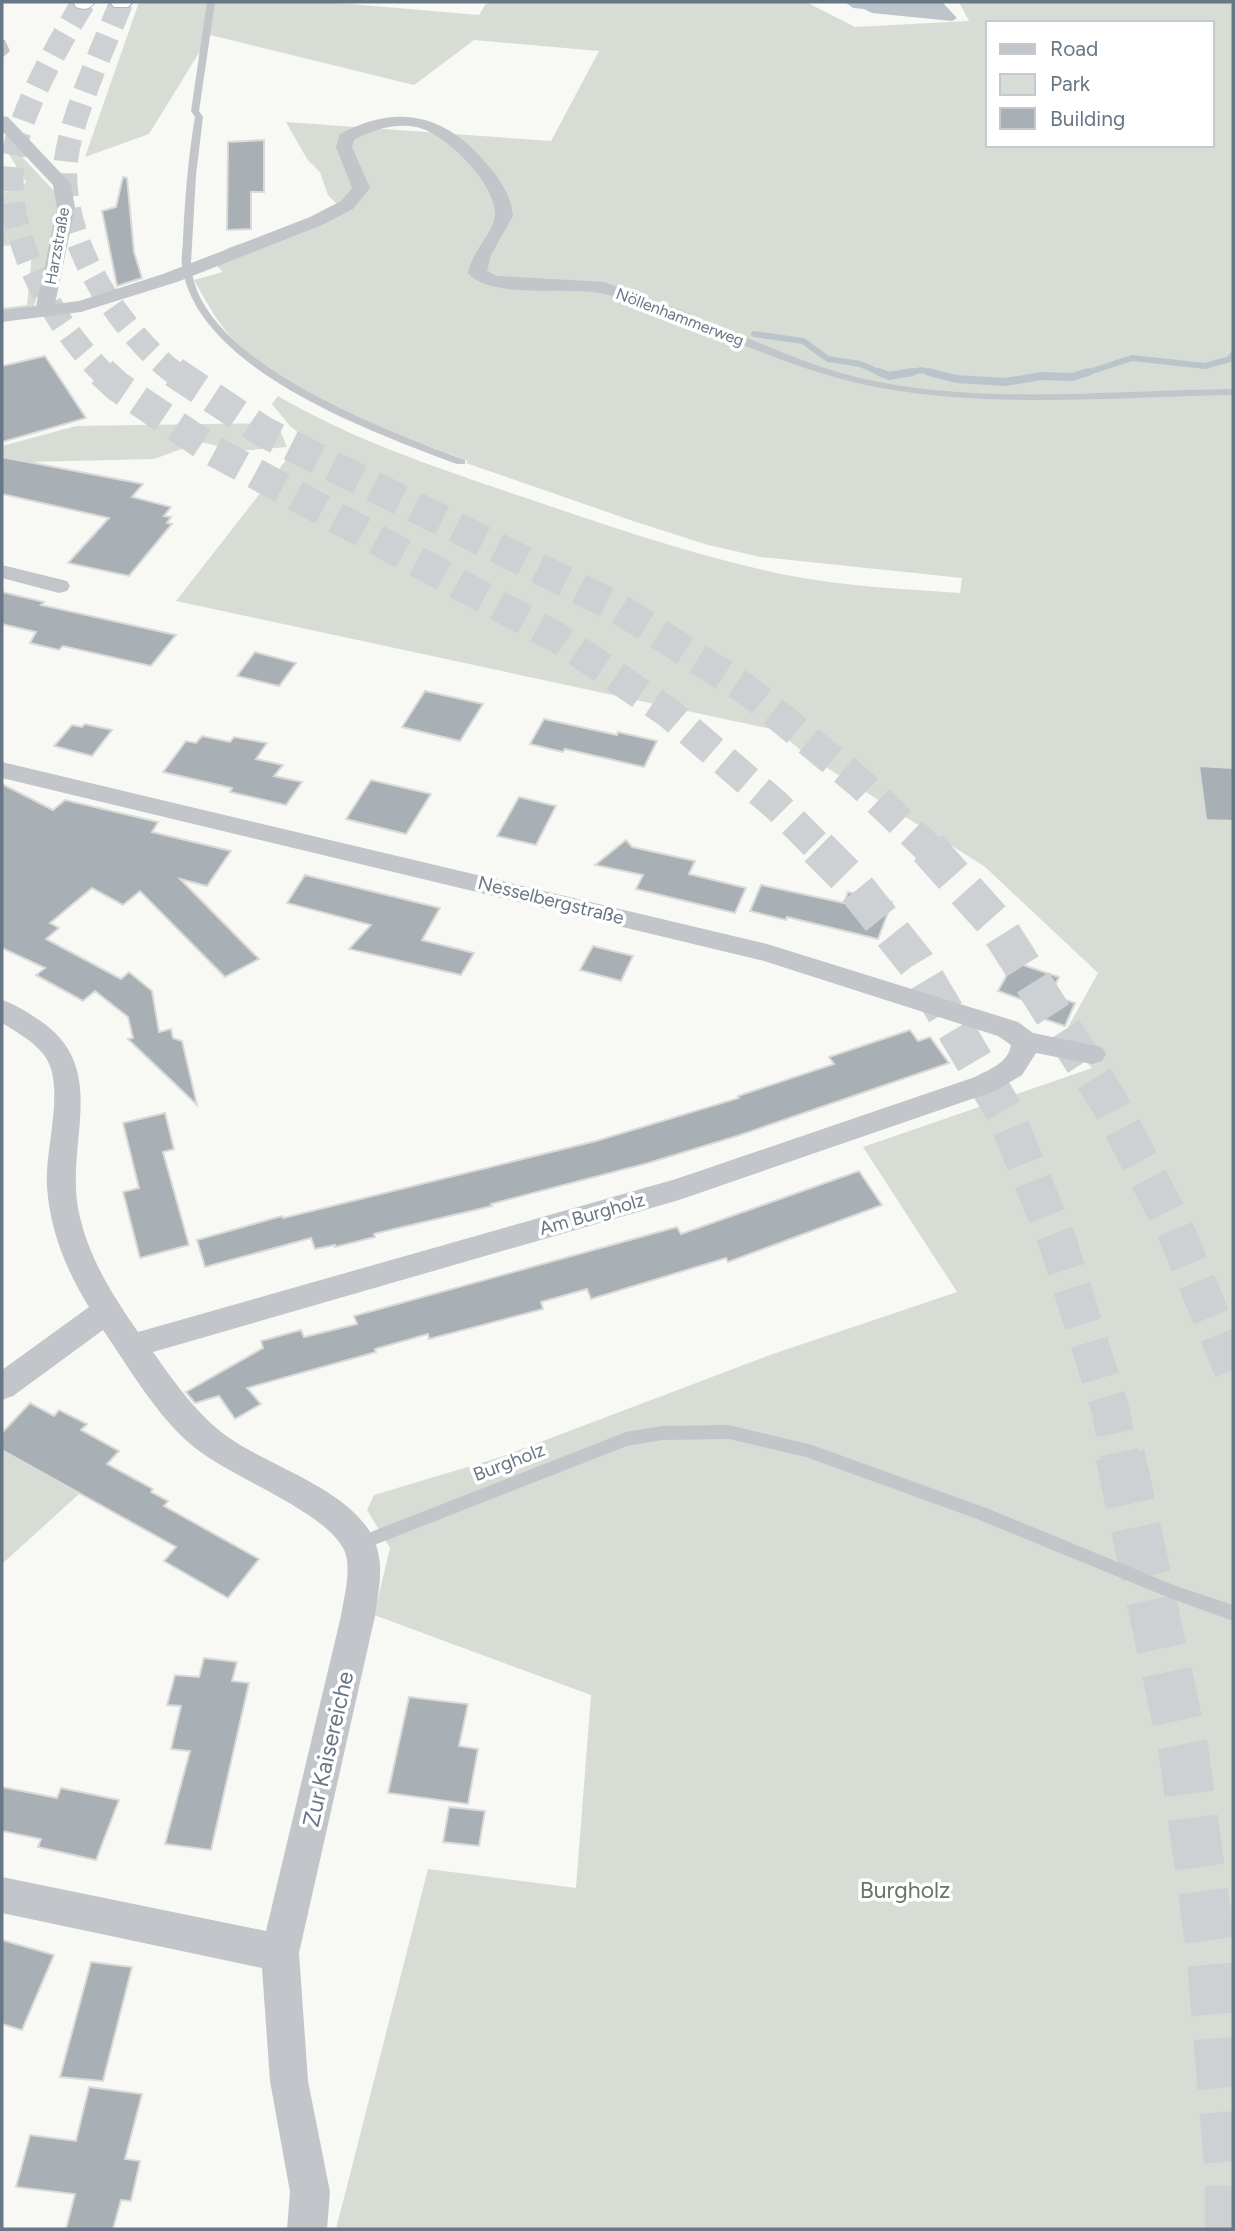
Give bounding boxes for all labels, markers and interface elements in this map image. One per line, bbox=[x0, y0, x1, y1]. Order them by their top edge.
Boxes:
legend bbox=[986, 21, 1214, 147]
text: Road bbox=[1050, 36, 1098, 61]
text: Park bbox=[1050, 71, 1091, 96]
text: Building bbox=[1050, 106, 1125, 131]
street label: Harzstraße bbox=[41, 206, 73, 286]
street label: Nöllenhammerweg bbox=[613, 284, 747, 350]
street label: Nesselbergstraße bbox=[476, 871, 626, 929]
street label: Am Burgholz bbox=[537, 1188, 647, 1240]
street label: Burgholz bbox=[470, 1438, 548, 1486]
street label: Zur Kaisereiche bbox=[297, 1669, 359, 1829]
park label: Burgholz bbox=[860, 1876, 950, 1904]

